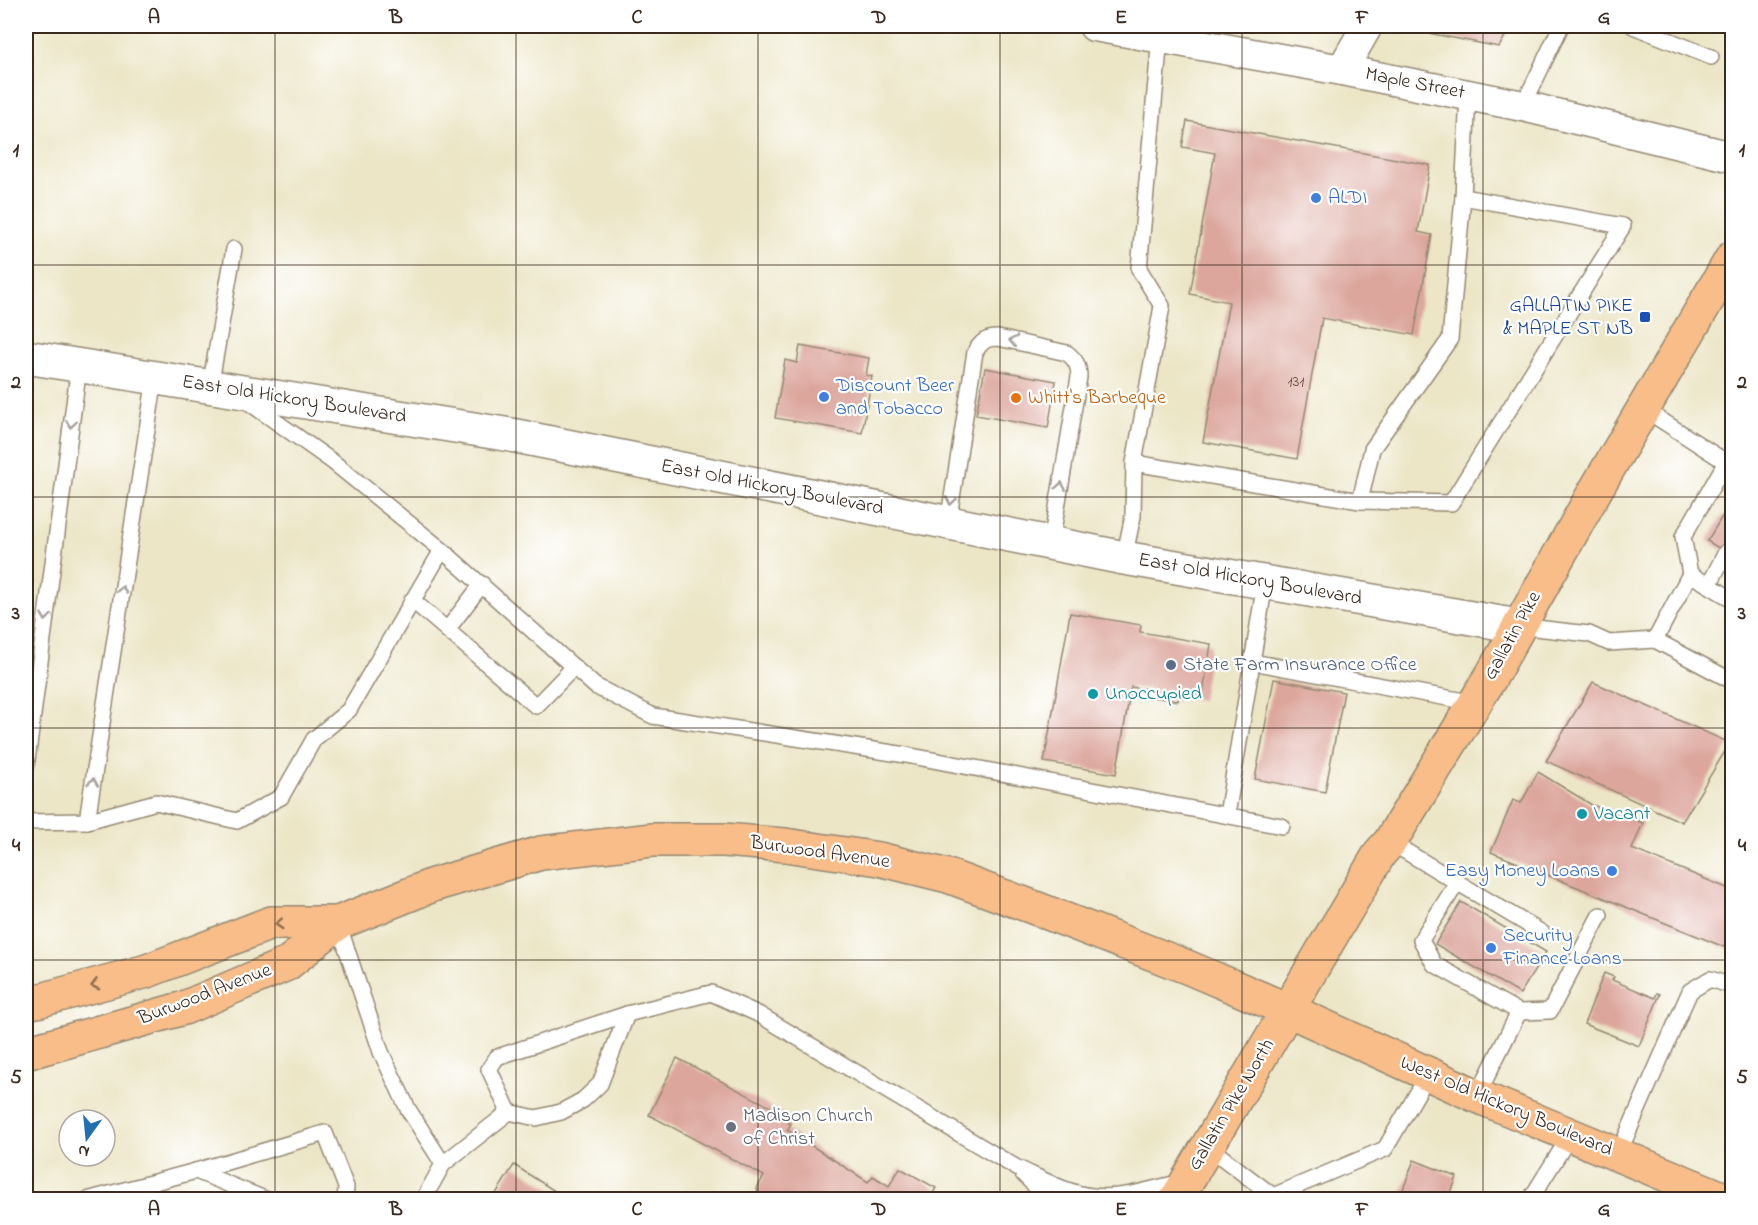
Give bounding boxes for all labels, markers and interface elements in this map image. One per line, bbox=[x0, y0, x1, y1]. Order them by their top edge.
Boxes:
text: A bbox=[148, 4, 160, 33]
text: B bbox=[388, 4, 403, 33]
text: C bbox=[632, 4, 643, 33]
text: D bbox=[871, 4, 886, 33]
text: E bbox=[1115, 4, 1127, 33]
text: F bbox=[1355, 4, 1369, 33]
text: G bbox=[1598, 4, 1611, 33]
street label: Maple Street bbox=[1363, 60, 1468, 108]
text: 1 bbox=[13, 137, 20, 166]
text: 1 bbox=[1739, 137, 1746, 166]
place label: ALDI bbox=[1328, 184, 1367, 213]
marker: ALDI bbox=[1309, 191, 1323, 205]
place label: GALLATIN PIKE & MAPLE ST NB bbox=[1503, 292, 1633, 344]
marker: GALLATIN PIKE & MAPLE ST NB bbox=[1638, 310, 1652, 324]
one-way arrow bbox=[1008, 336, 1018, 349]
street label: East Old Hickory Boulevard bbox=[180, 368, 408, 432]
text: 2 bbox=[10, 369, 21, 398]
text: 2 bbox=[1736, 369, 1747, 398]
house number: 131 bbox=[1288, 370, 1304, 394]
place label: Discount Beer and Tobacco bbox=[835, 372, 955, 424]
place label: Whitt's Barbeque bbox=[1028, 384, 1166, 413]
marker: Discount Beer and Tobacco bbox=[817, 390, 831, 404]
marker: Whitt's Barbeque bbox=[1009, 391, 1023, 405]
one-way arrow bbox=[66, 419, 78, 428]
street label: East Old Hickory Boulevard bbox=[658, 452, 886, 524]
one-way arrow bbox=[1054, 481, 1066, 490]
one-way arrow bbox=[946, 496, 958, 505]
street label: East Old Hickory Boulevard bbox=[1136, 546, 1364, 614]
one-way arrow bbox=[115, 585, 128, 595]
street label: Gallatin Pike bbox=[1477, 586, 1549, 686]
text: 3 bbox=[11, 600, 20, 629]
text: 3 bbox=[1737, 600, 1746, 629]
one-way arrow bbox=[40, 612, 52, 621]
place label: State Farm Insurance Office bbox=[1183, 651, 1417, 680]
marker: State Farm Insurance Office bbox=[1164, 658, 1178, 672]
place label: Unoccupied bbox=[1105, 680, 1202, 709]
marker: Unoccupied bbox=[1086, 687, 1100, 701]
one-way arrow bbox=[86, 778, 98, 787]
place label: Vacant bbox=[1593, 800, 1651, 829]
marker: Vacant bbox=[1575, 807, 1589, 821]
street label: Burwood Avenue bbox=[747, 829, 892, 877]
text: 4 bbox=[12, 832, 21, 861]
text: 4 bbox=[1738, 832, 1747, 861]
place label: Easy Money Loans bbox=[1445, 857, 1600, 886]
marker: Easy Money Loans bbox=[1605, 864, 1619, 878]
one-way arrow bbox=[275, 917, 284, 930]
place label: Security Finance Loans bbox=[1502, 922, 1622, 974]
marker: Security Finance Loans bbox=[1484, 941, 1498, 955]
street label: Burwood Avenue bbox=[133, 956, 276, 1034]
one-way arrow bbox=[90, 978, 100, 991]
street label: Gallatin Pike North bbox=[1181, 1034, 1283, 1176]
street label: West Old Hickory Boulevard bbox=[1395, 1049, 1617, 1165]
text: 5 bbox=[10, 1064, 22, 1093]
text: 5 bbox=[1736, 1064, 1748, 1093]
place label: Madison Church of Christ bbox=[743, 1102, 873, 1154]
north arrow bbox=[57, 1108, 117, 1168]
marker: Madison Church of Christ bbox=[724, 1120, 738, 1134]
text: N bbox=[75, 1138, 92, 1164]
text: A bbox=[148, 1196, 160, 1225]
text: B bbox=[388, 1196, 403, 1225]
text: C bbox=[632, 1196, 643, 1225]
text: D bbox=[871, 1196, 886, 1225]
text: E bbox=[1115, 1196, 1127, 1225]
text: F bbox=[1355, 1196, 1369, 1225]
text: G bbox=[1598, 1196, 1611, 1225]

